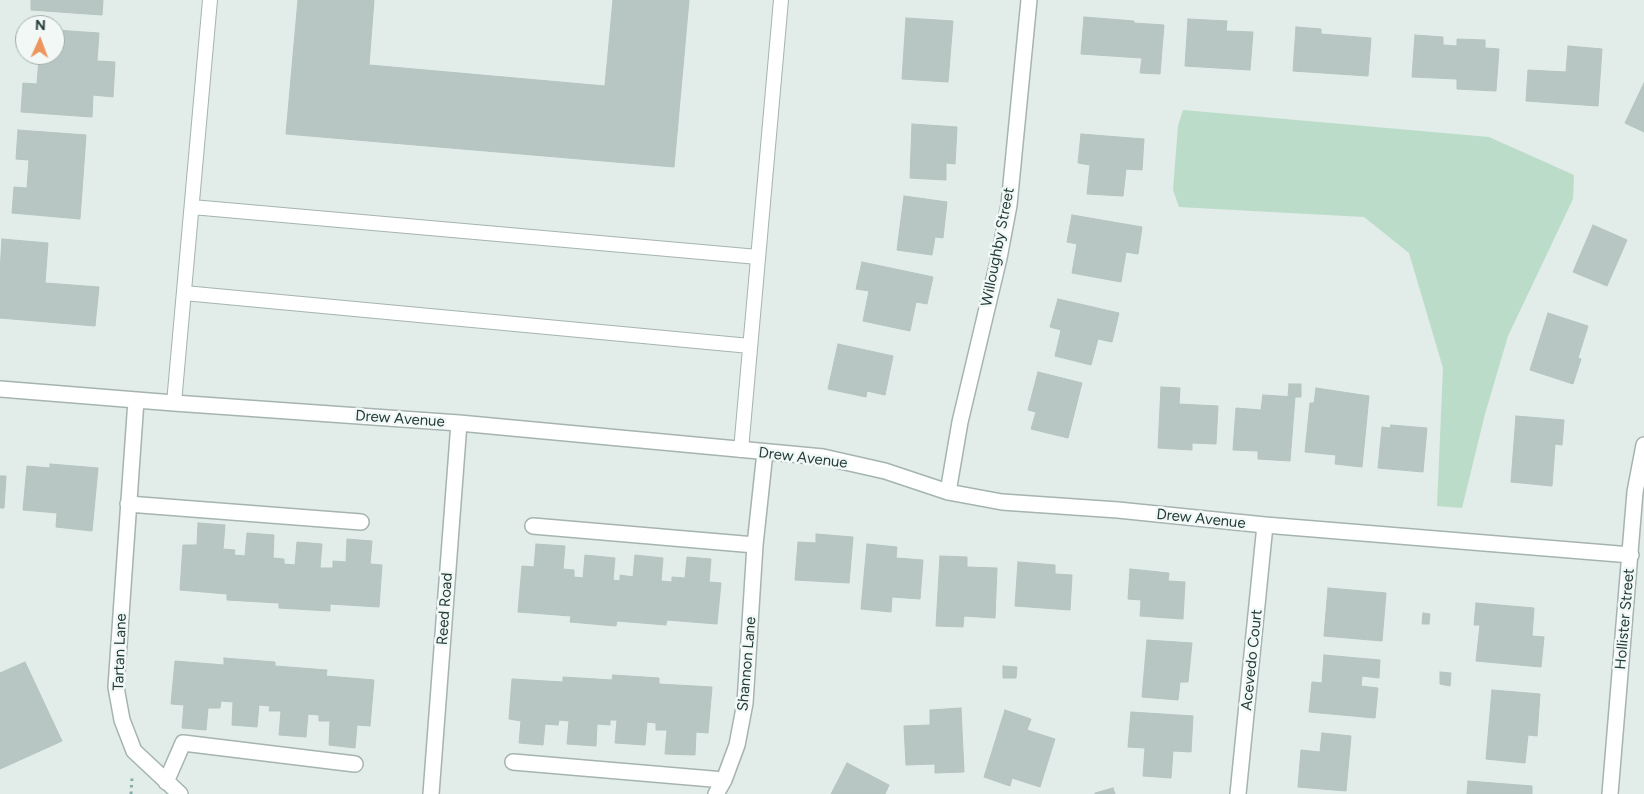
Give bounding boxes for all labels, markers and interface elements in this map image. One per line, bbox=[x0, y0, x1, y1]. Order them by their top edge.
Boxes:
north arrow bbox=[15, 15, 65, 65]
text: N bbox=[35, 17, 46, 34]
street label: Willoughby Street bbox=[978, 186, 1018, 308]
street label: Drew Avenue bbox=[355, 407, 445, 431]
street label: Drew Avenue bbox=[757, 444, 849, 472]
street label: Drew Avenue bbox=[1156, 505, 1246, 533]
street label: Hollister Street bbox=[1612, 568, 1638, 670]
street label: Reed Road bbox=[433, 572, 457, 646]
street label: Acevedo Court bbox=[1238, 608, 1266, 712]
street label: Tartan Lane bbox=[110, 613, 130, 691]
street label: Shannon Lane bbox=[734, 616, 760, 712]

